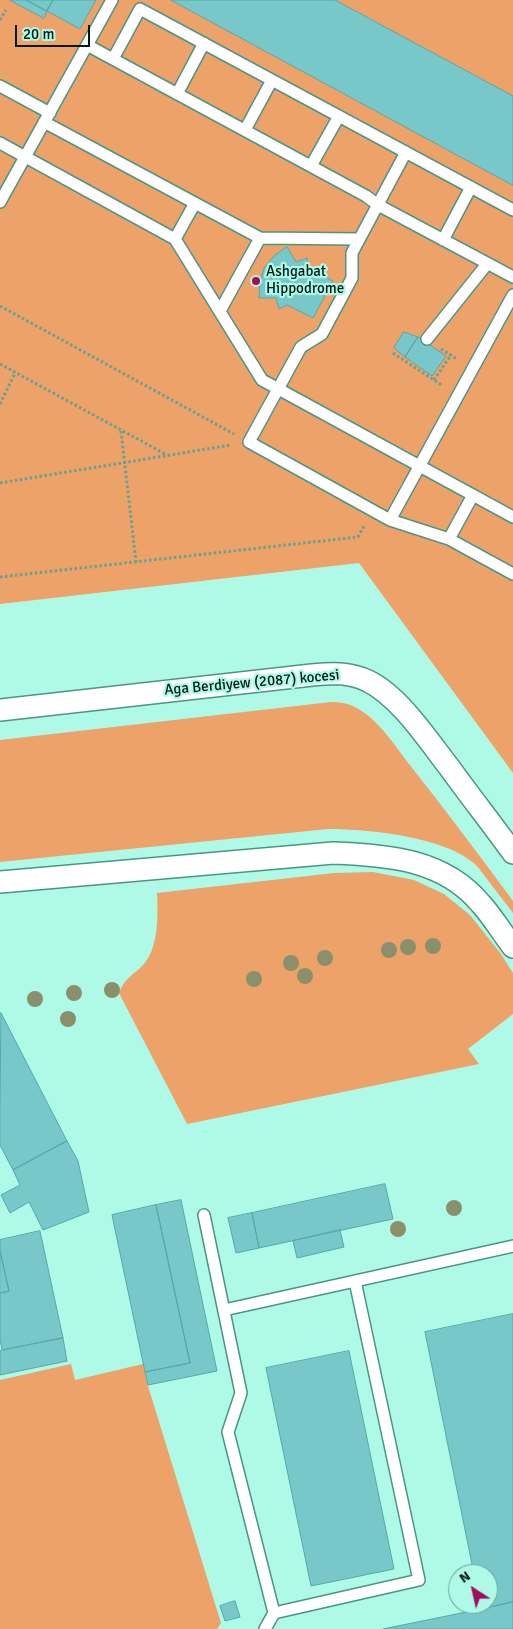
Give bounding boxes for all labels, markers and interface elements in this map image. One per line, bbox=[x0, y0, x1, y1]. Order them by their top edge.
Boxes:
scale bar bbox=[18, 15, 92, 47]
text: 20 m bbox=[23, 25, 54, 43]
place label: Ashgabat Hippodrome bbox=[266, 263, 344, 298]
marker: Ashgabat Hippodrome bbox=[250, 275, 262, 287]
street label: Aga Berdiyew (2087) kocesi bbox=[164, 666, 340, 700]
north arrow bbox=[448, 1564, 498, 1614]
text: N bbox=[456, 1567, 474, 1587]

